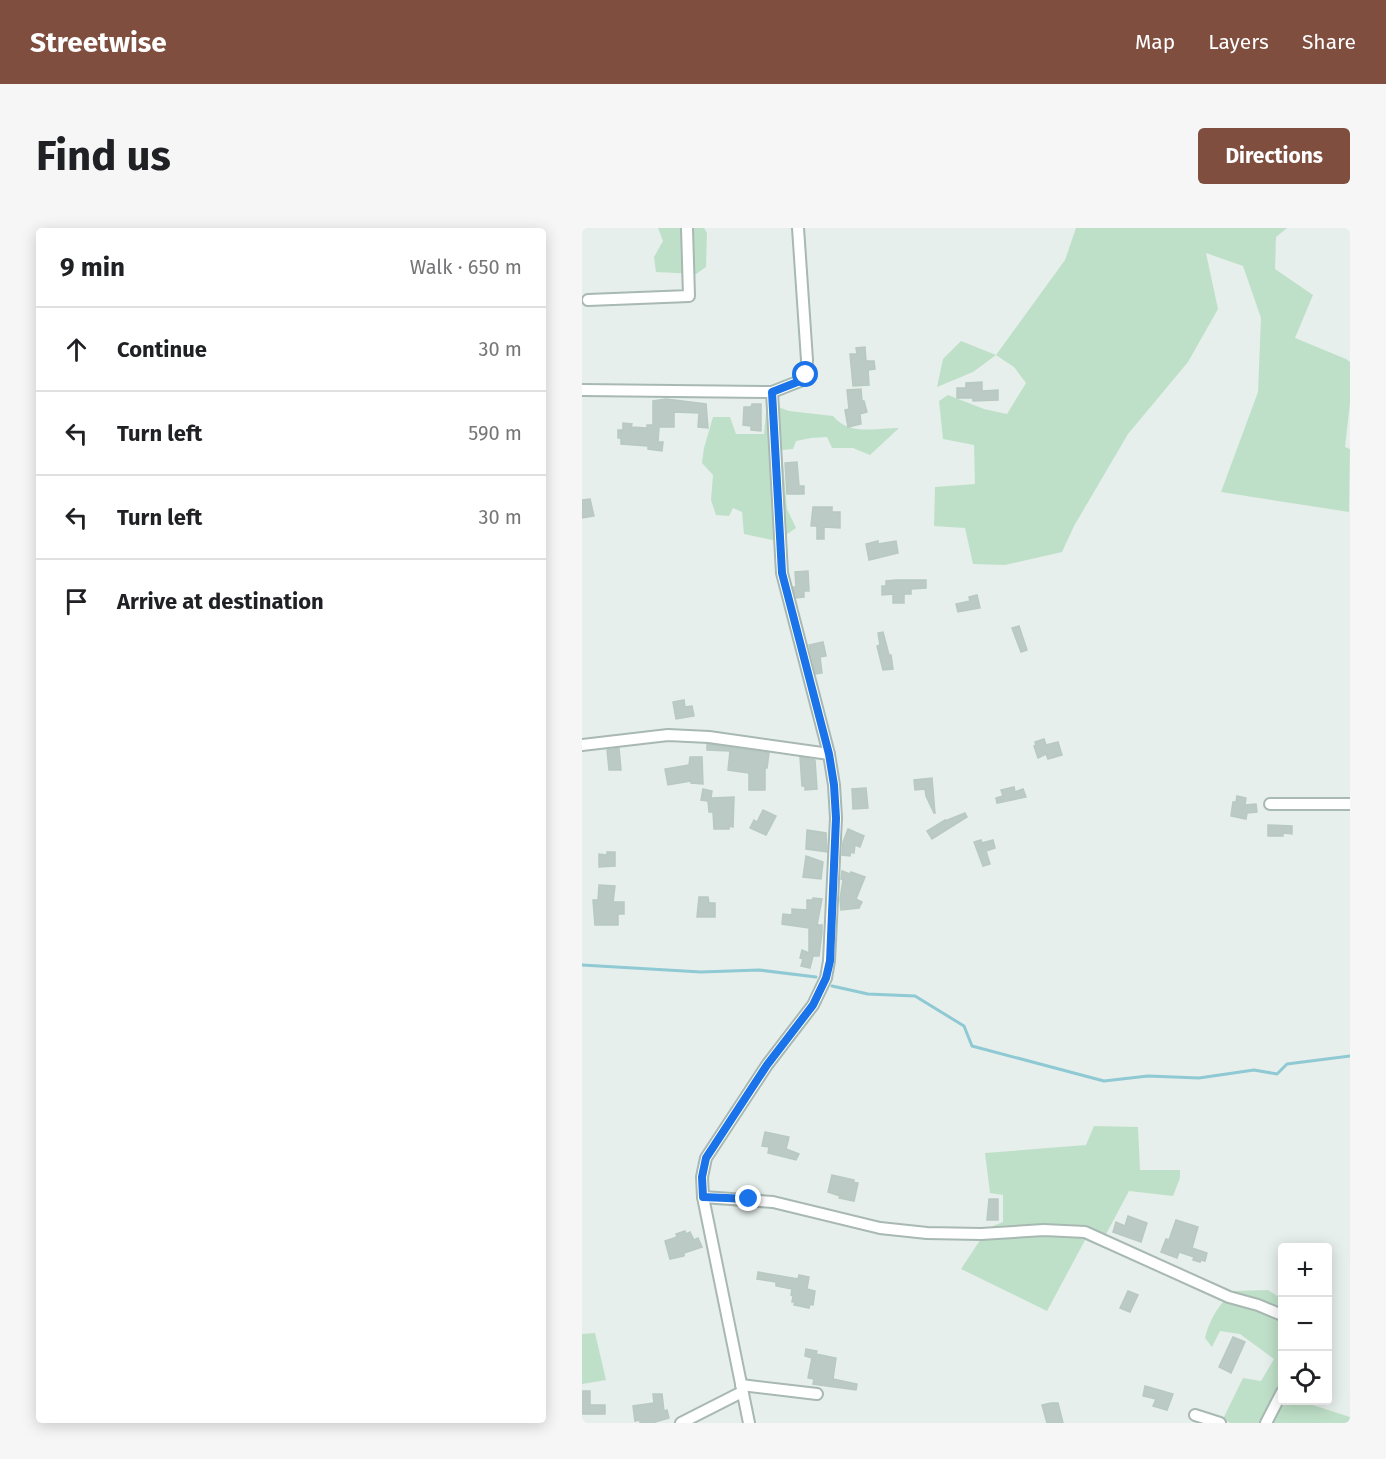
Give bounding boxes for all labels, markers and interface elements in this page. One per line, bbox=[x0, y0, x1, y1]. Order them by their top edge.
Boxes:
text: Streetwise bbox=[30, 26, 167, 59]
text: Map bbox=[1135, 29, 1175, 55]
text: Layers bbox=[1208, 29, 1269, 55]
text: Share bbox=[1302, 29, 1356, 55]
button: Directions bbox=[1198, 128, 1350, 184]
text: Find us bbox=[36, 131, 171, 181]
text: 9 min bbox=[60, 252, 125, 283]
text: Walk · 650 m bbox=[410, 255, 522, 279]
icon: ahead bbox=[60, 333, 93, 366]
text: Continue bbox=[117, 336, 207, 363]
text: 30 m bbox=[478, 337, 522, 361]
route start bbox=[792, 361, 818, 387]
icon: left bbox=[60, 417, 93, 450]
text: Turn left bbox=[117, 420, 202, 447]
text: 590 m bbox=[468, 421, 522, 445]
icon: left bbox=[60, 501, 93, 534]
text: Turn left bbox=[117, 504, 202, 531]
text: 30 m bbox=[478, 505, 522, 529]
icon: arrive bbox=[60, 585, 93, 618]
text: Arrive at destination bbox=[117, 588, 324, 615]
route end bbox=[735, 1185, 761, 1211]
map controls bbox=[1278, 1243, 1332, 1405]
button: + bbox=[1278, 1243, 1332, 1297]
button: − bbox=[1278, 1297, 1332, 1351]
button: locate bbox=[1278, 1351, 1332, 1405]

